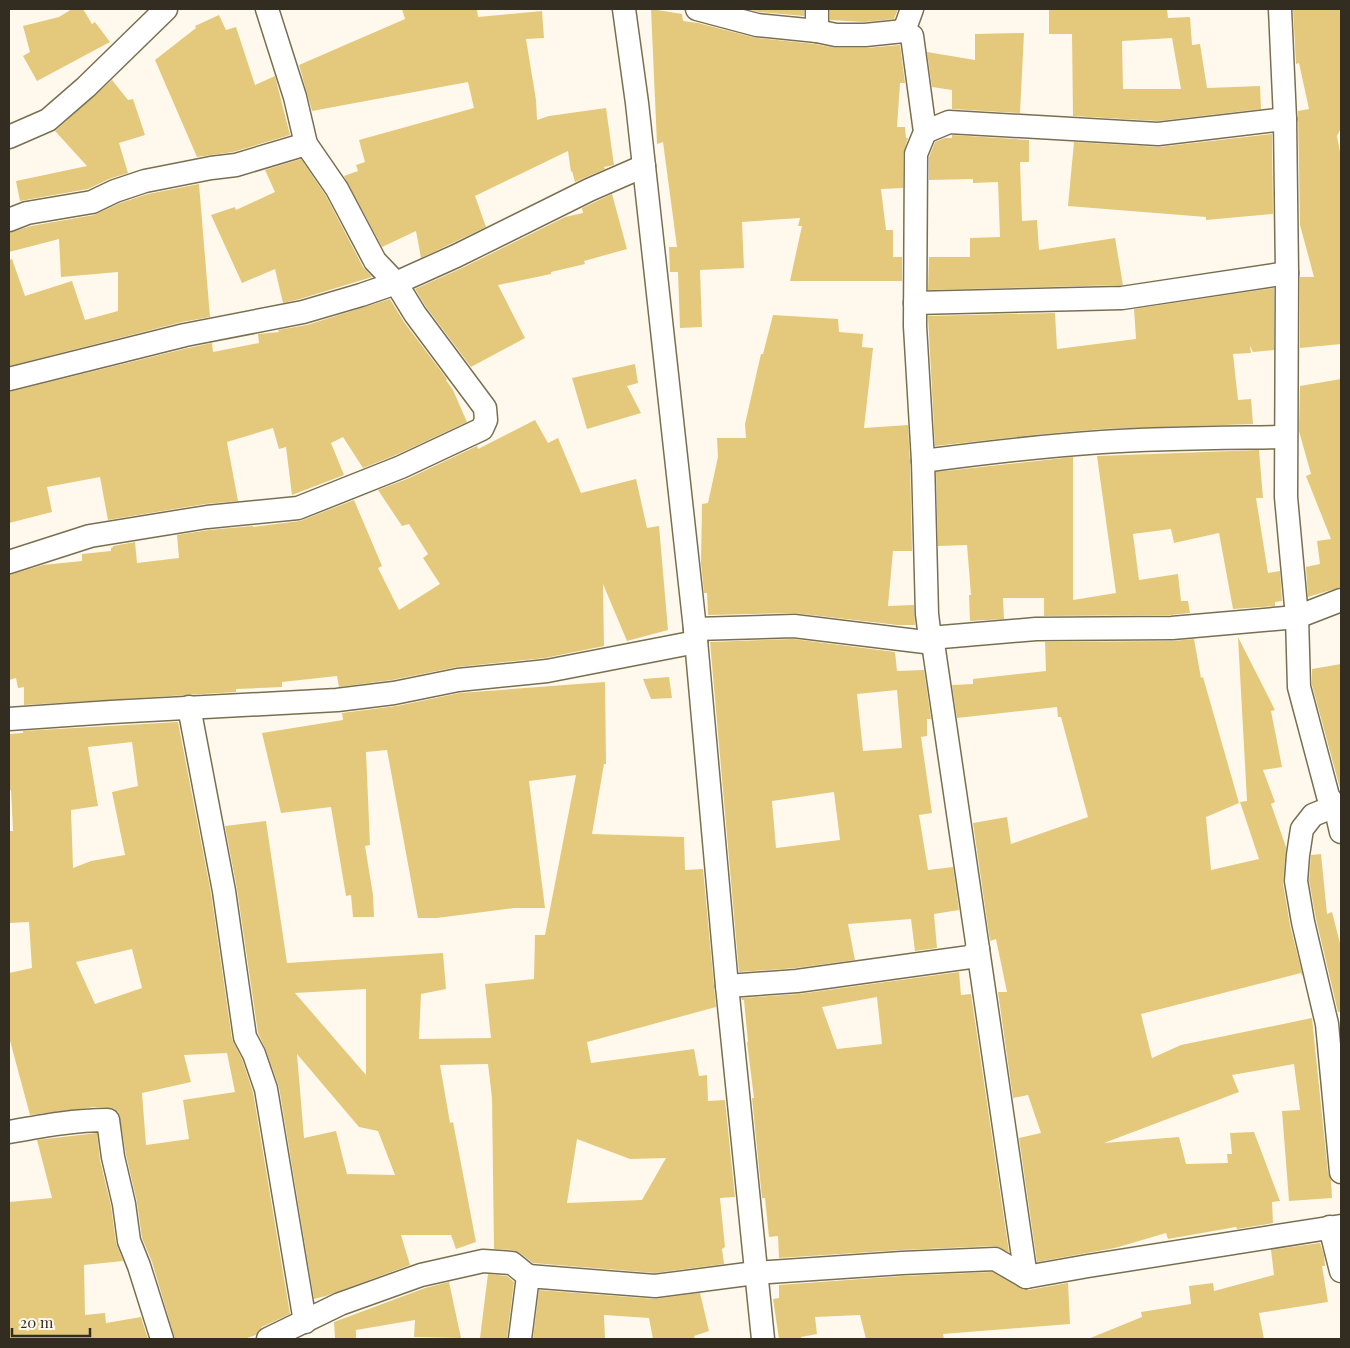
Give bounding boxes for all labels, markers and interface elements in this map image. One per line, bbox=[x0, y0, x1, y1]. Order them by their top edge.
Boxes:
scale bar bbox=[12, 1306, 90, 1338]
text: 20 m bbox=[20, 1312, 54, 1332]

